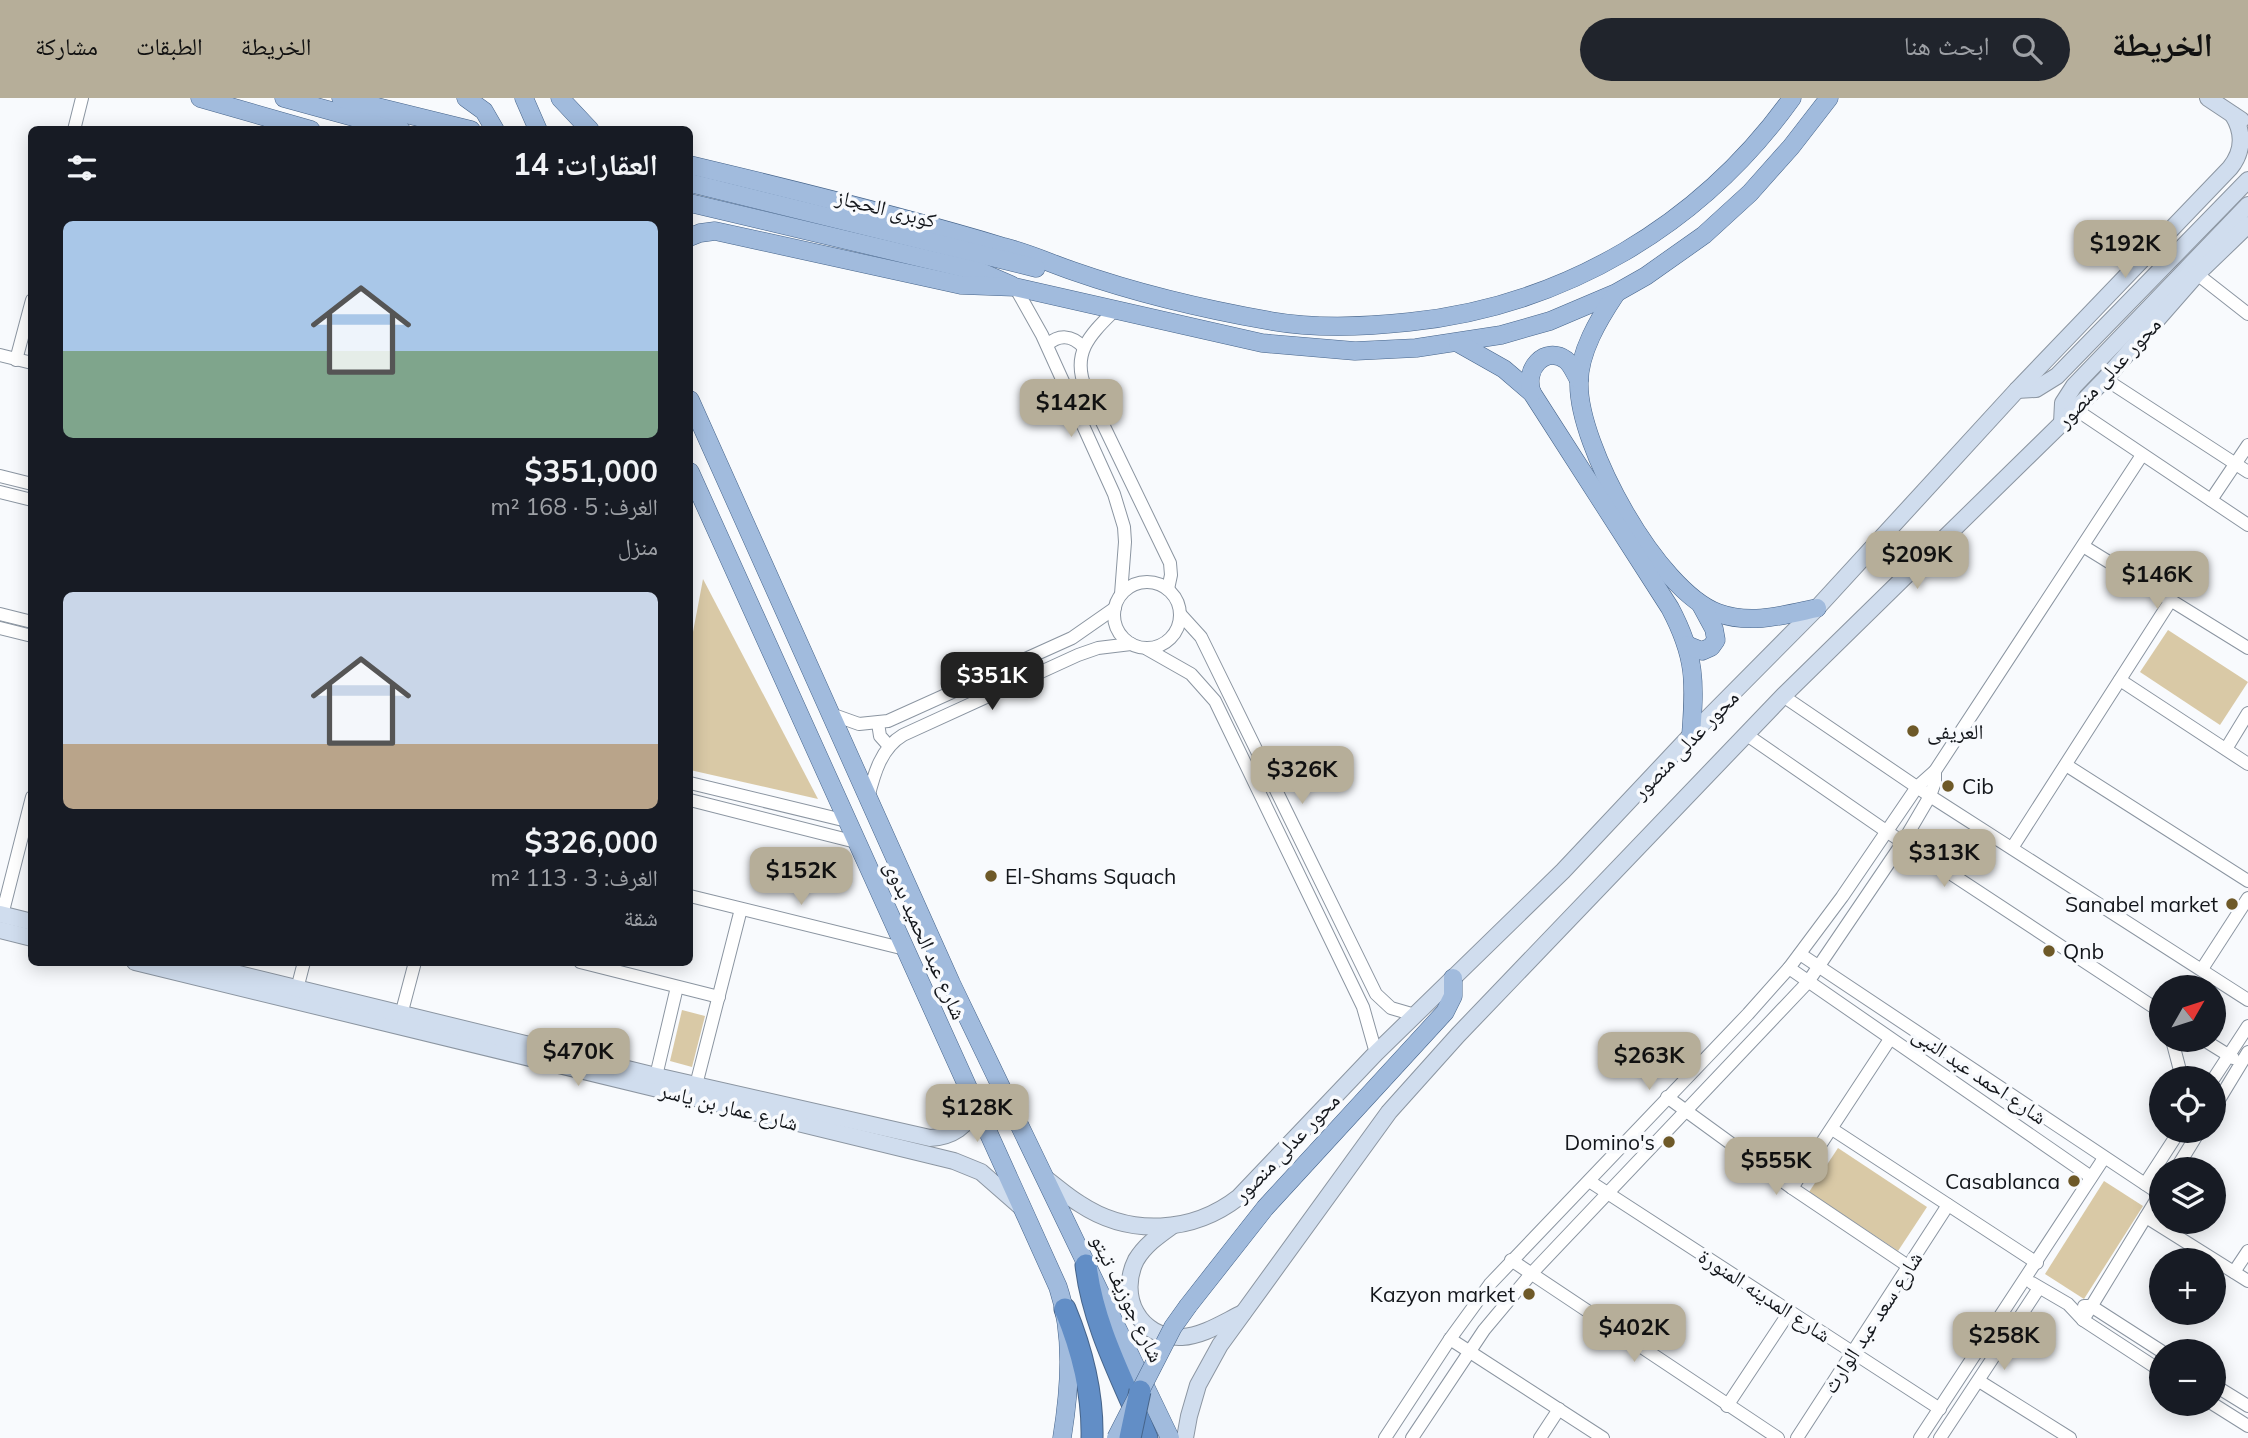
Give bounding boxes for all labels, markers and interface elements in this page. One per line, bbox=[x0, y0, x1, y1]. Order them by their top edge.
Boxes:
search box bbox=[1580, 18, 2070, 81]
text: الخريطة bbox=[2112, 23, 2213, 64]
text: ابحث هنا bbox=[1904, 29, 1990, 62]
icon: search bbox=[2008, 30, 2046, 68]
text: مشاركة bbox=[35, 31, 98, 61]
text: الطبقات bbox=[136, 31, 203, 61]
text: الخريطة bbox=[241, 31, 311, 61]
text: العقارات: 14 bbox=[513, 145, 658, 183]
icon: filters bbox=[63, 149, 101, 187]
street label: كوبرى الحجاز bbox=[832, 183, 939, 233]
pin: $192K bbox=[2076, 220, 2174, 280]
text: $192K bbox=[2090, 228, 2160, 257]
icon: home bbox=[298, 267, 424, 393]
street label: محور عدلى منصور bbox=[2049, 311, 2167, 434]
pin: $142K bbox=[1022, 380, 1120, 439]
text: $142K bbox=[1036, 387, 1106, 416]
text: $351,000 bbox=[525, 452, 658, 490]
text: الغرف: 5 · 168 m² bbox=[491, 492, 658, 521]
text: منزل bbox=[618, 532, 658, 561]
pin: $209K bbox=[1868, 532, 1966, 591]
text: $209K bbox=[1882, 539, 1952, 568]
pin: $146K bbox=[2108, 552, 2206, 611]
text: $146K bbox=[2122, 559, 2192, 588]
icon: home bbox=[298, 638, 424, 764]
pin: $351K bbox=[943, 652, 1041, 712]
text: $351K bbox=[957, 660, 1027, 689]
street label: محور عدلى منصور bbox=[1626, 684, 1744, 805]
place label: العريفى bbox=[1927, 718, 1983, 745]
marker: العريفى bbox=[1905, 723, 1921, 739]
pin: $326K bbox=[1253, 746, 1351, 806]
text: $326K bbox=[1267, 754, 1337, 783]
place label: Cib bbox=[1962, 773, 1994, 799]
marker: Cib bbox=[1940, 778, 1956, 794]
text: $326,000 bbox=[525, 823, 658, 861]
pin: $313K bbox=[1895, 830, 1993, 889]
text: $313K bbox=[1909, 837, 1979, 866]
pin: $152K bbox=[752, 848, 850, 907]
text: $152K bbox=[766, 855, 836, 884]
street label: شارع عبد الحميد بدوى bbox=[878, 857, 973, 1024]
text: الغرف: 3 · 113 m² bbox=[491, 863, 658, 892]
place label: El-Shams Squach bbox=[1005, 863, 1176, 889]
marker: El-Shams Squach bbox=[983, 868, 999, 884]
place label: Sanabel market bbox=[2065, 891, 2218, 917]
marker: Sanabel market bbox=[2224, 896, 2240, 912]
text: شقة bbox=[624, 903, 658, 932]
place label: Qnb bbox=[2063, 938, 2104, 964]
marker: Qnb bbox=[2041, 943, 2057, 959]
north arrow bbox=[2149, 975, 2226, 1052]
map controls bbox=[2149, 975, 2226, 1416]
street label: شارع احمد عبد النبى bbox=[1907, 1021, 2052, 1130]
pin: $470K bbox=[529, 1028, 627, 1088]
pin: $263K bbox=[1600, 1032, 1698, 1092]
text: $470K bbox=[543, 1036, 613, 1065]
text: $263K bbox=[1614, 1040, 1684, 1069]
button: locate bbox=[2149, 1066, 2226, 1143]
street label: شارع عمار بن ياسر bbox=[656, 1076, 801, 1137]
pin: $128K bbox=[928, 1084, 1026, 1144]
street label: محور عدلى منصور bbox=[1227, 1087, 1345, 1208]
text: $128K bbox=[942, 1092, 1012, 1121]
place label: Domino's bbox=[1565, 1129, 1655, 1155]
marker: Domino's bbox=[1661, 1134, 1677, 1150]
pin: $555K bbox=[1727, 1138, 1825, 1197]
text: $555K bbox=[1741, 1145, 1811, 1174]
button: layers bbox=[2149, 1157, 2226, 1234]
place label: Casablanca bbox=[1945, 1168, 2060, 1194]
marker: Casablanca bbox=[2066, 1173, 2082, 1189]
street label: شارع جوزيف تيتو bbox=[1085, 1230, 1170, 1366]
street label: شارع المدينه المنورة bbox=[1693, 1243, 1836, 1348]
street label: شارع سعد عبد الوارث bbox=[1816, 1246, 1928, 1398]
button: + bbox=[2149, 1248, 2226, 1325]
place label: Kazyon market bbox=[1370, 1281, 1515, 1307]
marker: Kazyon market bbox=[1521, 1286, 1537, 1302]
pin: $402K bbox=[1585, 1304, 1683, 1364]
text: $402K bbox=[1599, 1312, 1669, 1341]
pin: $258K bbox=[1955, 1312, 2053, 1372]
text: $258K bbox=[1969, 1320, 2039, 1349]
button: − bbox=[2149, 1339, 2226, 1416]

